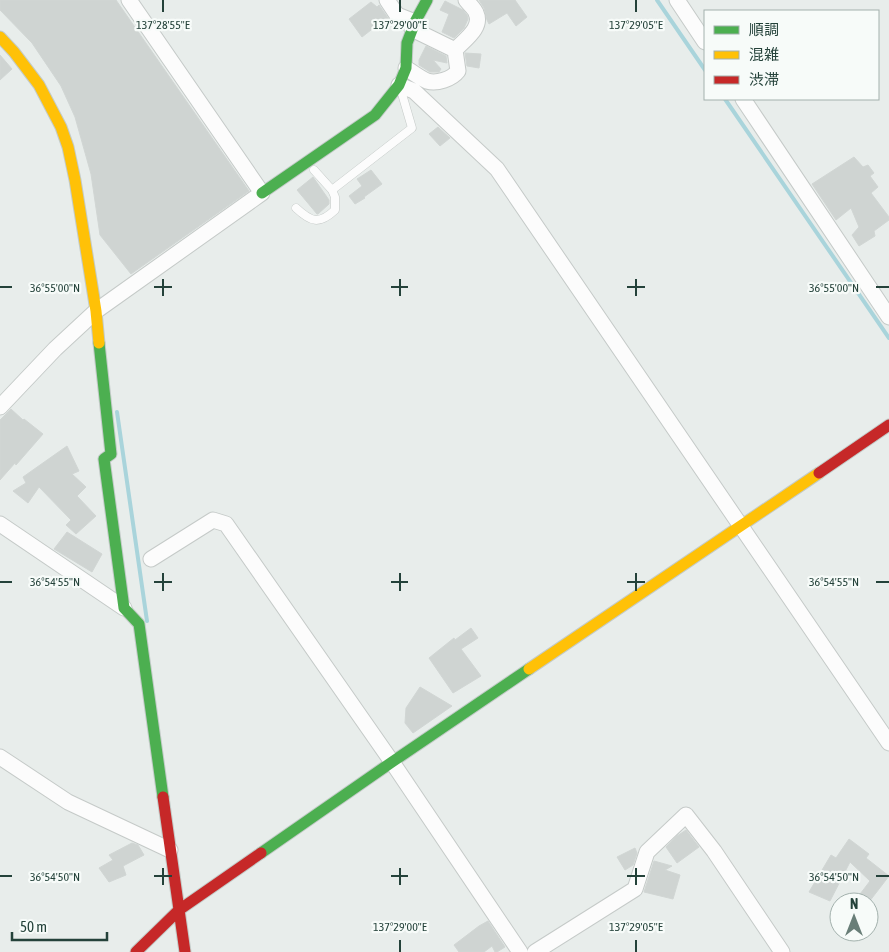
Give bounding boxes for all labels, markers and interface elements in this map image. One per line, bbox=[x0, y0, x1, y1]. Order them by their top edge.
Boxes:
legend bbox=[704, 10, 879, 100]
text: 137°28'55"E bbox=[136, 18, 190, 32]
text: 137°29'00"E bbox=[373, 18, 427, 32]
text: 137°29'05"E bbox=[609, 18, 663, 32]
text: 順調 bbox=[749, 21, 779, 38]
text: 混雑 bbox=[749, 46, 779, 63]
text: 渋滞 bbox=[749, 71, 779, 88]
text: 36°55'00"N bbox=[30, 281, 80, 295]
text: 36°55'00"N bbox=[809, 281, 859, 295]
text: 36°54'55"N bbox=[30, 575, 80, 589]
text: 36°54'55"N bbox=[809, 575, 859, 589]
text: 36°54'50"N bbox=[30, 870, 80, 884]
text: 36°54'50"N bbox=[809, 870, 859, 884]
north arrow bbox=[829, 892, 879, 942]
text: N bbox=[850, 896, 858, 912]
scale bar bbox=[12, 910, 108, 942]
text: 50 m bbox=[20, 918, 47, 935]
text: 137°29'00"E bbox=[373, 920, 427, 934]
text: 137°29'05"E bbox=[609, 920, 663, 934]

